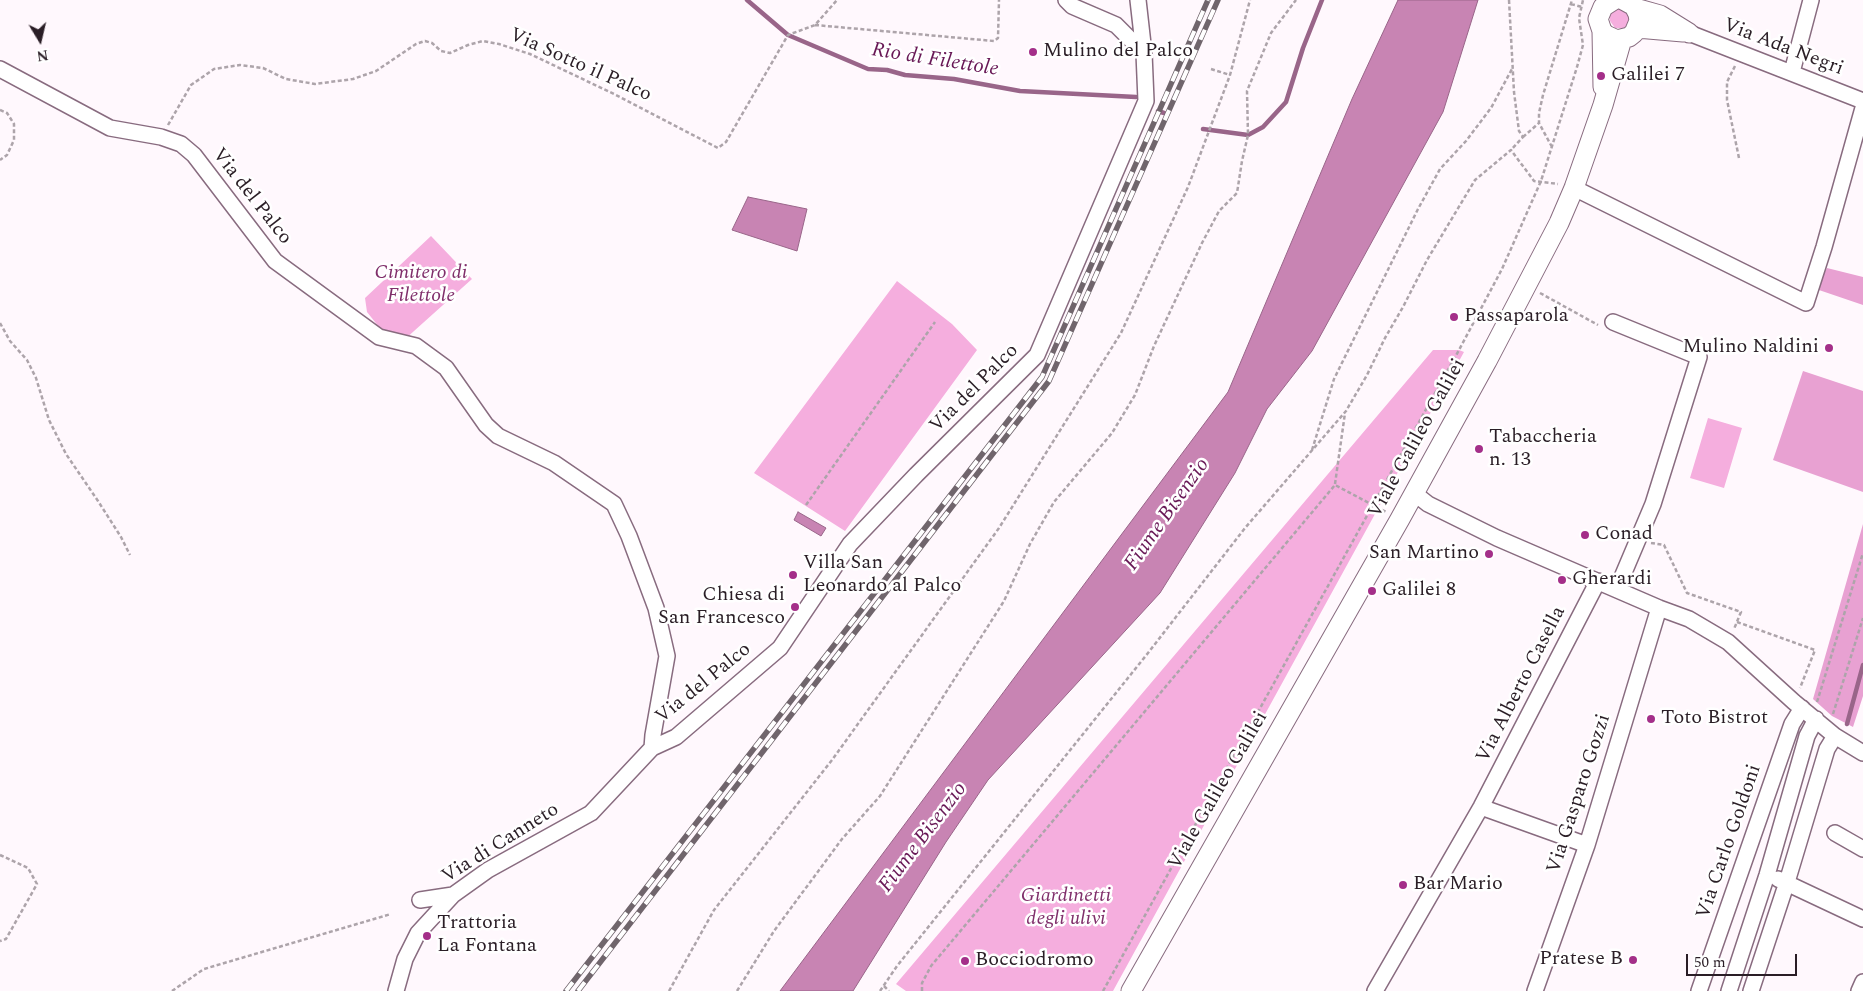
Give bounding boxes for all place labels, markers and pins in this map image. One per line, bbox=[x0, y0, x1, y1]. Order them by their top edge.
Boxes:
place label: Mulino del Palco bbox=[1043, 40, 1193, 64]
marker: Mulino del Palco bbox=[1027, 46, 1039, 58]
place label: Galilei 7 bbox=[1611, 64, 1685, 88]
marker: Galilei 7 bbox=[1595, 70, 1607, 82]
place label: Passaparola bbox=[1464, 305, 1569, 329]
marker: Passaparola bbox=[1448, 311, 1460, 323]
place label: Mulino Naldini bbox=[1682, 336, 1819, 360]
marker: Mulino Naldini bbox=[1823, 342, 1835, 354]
place label: Tabaccheria n. 13 bbox=[1489, 426, 1597, 473]
marker: Tabaccheria n. 13 bbox=[1473, 443, 1485, 455]
place label: Conad bbox=[1595, 523, 1653, 547]
marker: Conad bbox=[1579, 529, 1591, 541]
place label: San Martino bbox=[1369, 542, 1479, 566]
marker: San Martino bbox=[1483, 548, 1495, 560]
place label: Villa San Leonardo al Palco bbox=[803, 552, 961, 599]
place label: Gherardi bbox=[1572, 568, 1652, 592]
marker: Villa San Leonardo al Palco bbox=[787, 569, 799, 581]
marker: Gherardi bbox=[1556, 574, 1568, 586]
place label: Galilei 8 bbox=[1382, 579, 1456, 603]
place label: Chiesa di San Francesco bbox=[658, 584, 785, 631]
marker: Galilei 8 bbox=[1366, 585, 1378, 597]
marker: Chiesa di San Francesco bbox=[789, 601, 801, 613]
place label: Toto Bistrot bbox=[1661, 707, 1768, 731]
marker: Toto Bistrot bbox=[1645, 713, 1657, 725]
place label: Bar Mario bbox=[1413, 873, 1503, 897]
marker: Bar Mario bbox=[1397, 879, 1409, 891]
place label: Trattoria La Fontana bbox=[437, 912, 537, 959]
marker: Trattoria La Fontana bbox=[421, 930, 433, 942]
place label: Pratese B bbox=[1539, 948, 1623, 972]
place label: Bocciodromo bbox=[975, 949, 1093, 973]
marker: Pratese B bbox=[1627, 954, 1639, 966]
marker: Bocciodromo bbox=[959, 955, 971, 967]

